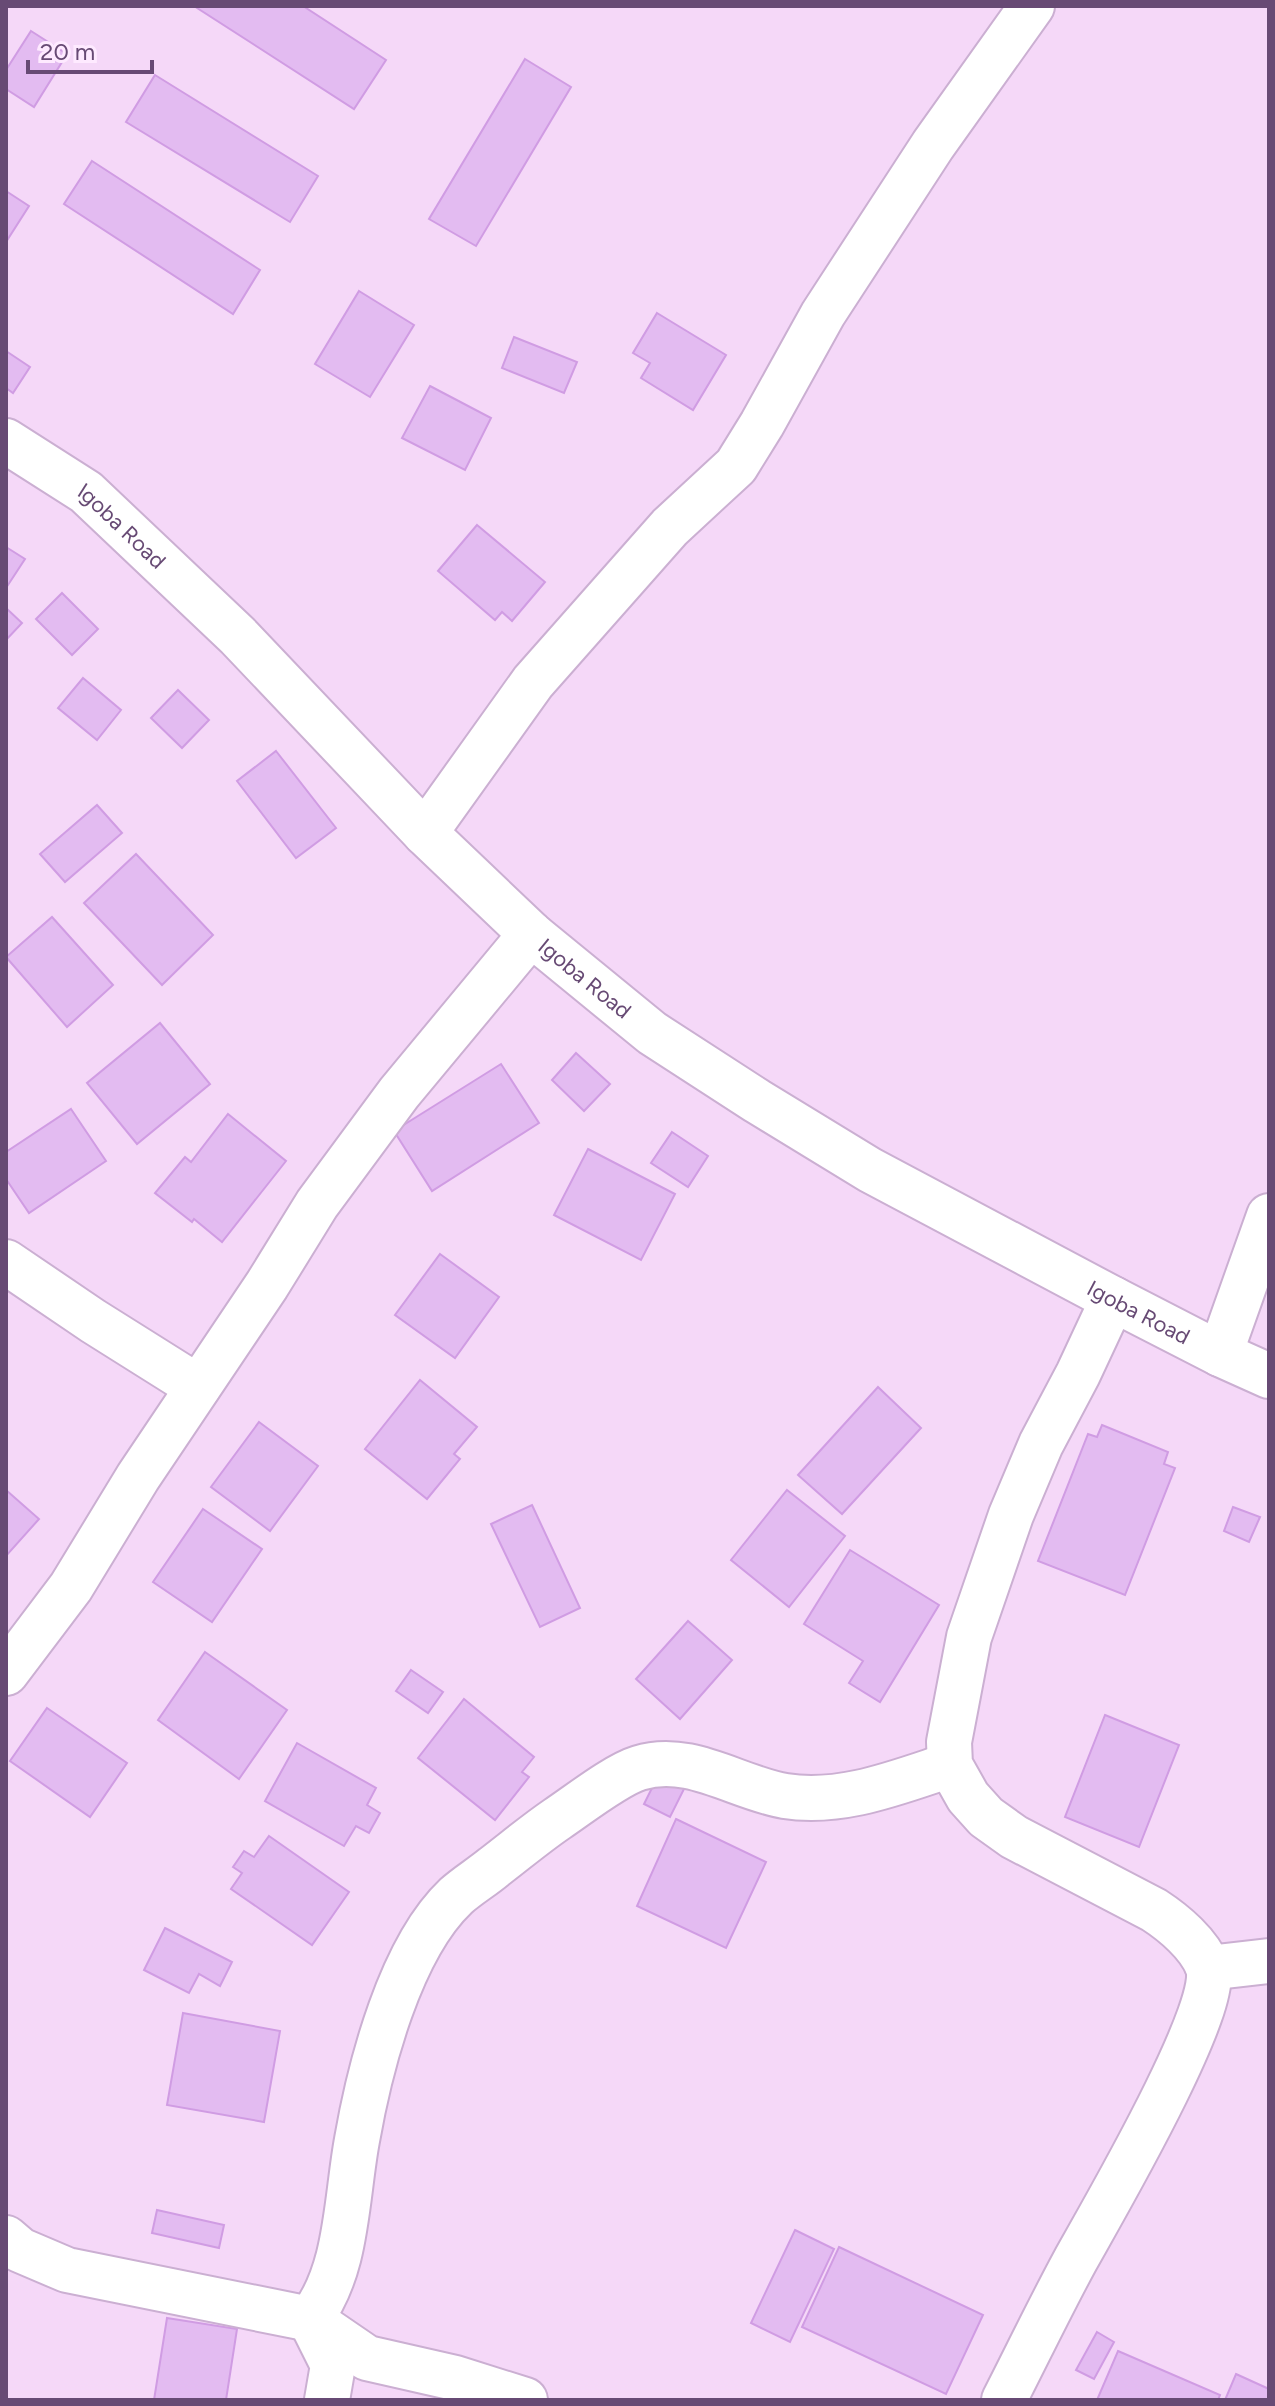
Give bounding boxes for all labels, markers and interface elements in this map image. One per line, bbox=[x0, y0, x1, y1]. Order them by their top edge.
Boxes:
scale bar bbox=[28, 24, 152, 74]
text: 20 m bbox=[40, 37, 95, 66]
street label: Igoba Road bbox=[73, 477, 171, 574]
street label: Igoba Road bbox=[533, 933, 636, 1024]
street label: Igoba Road bbox=[1082, 1275, 1194, 1350]

